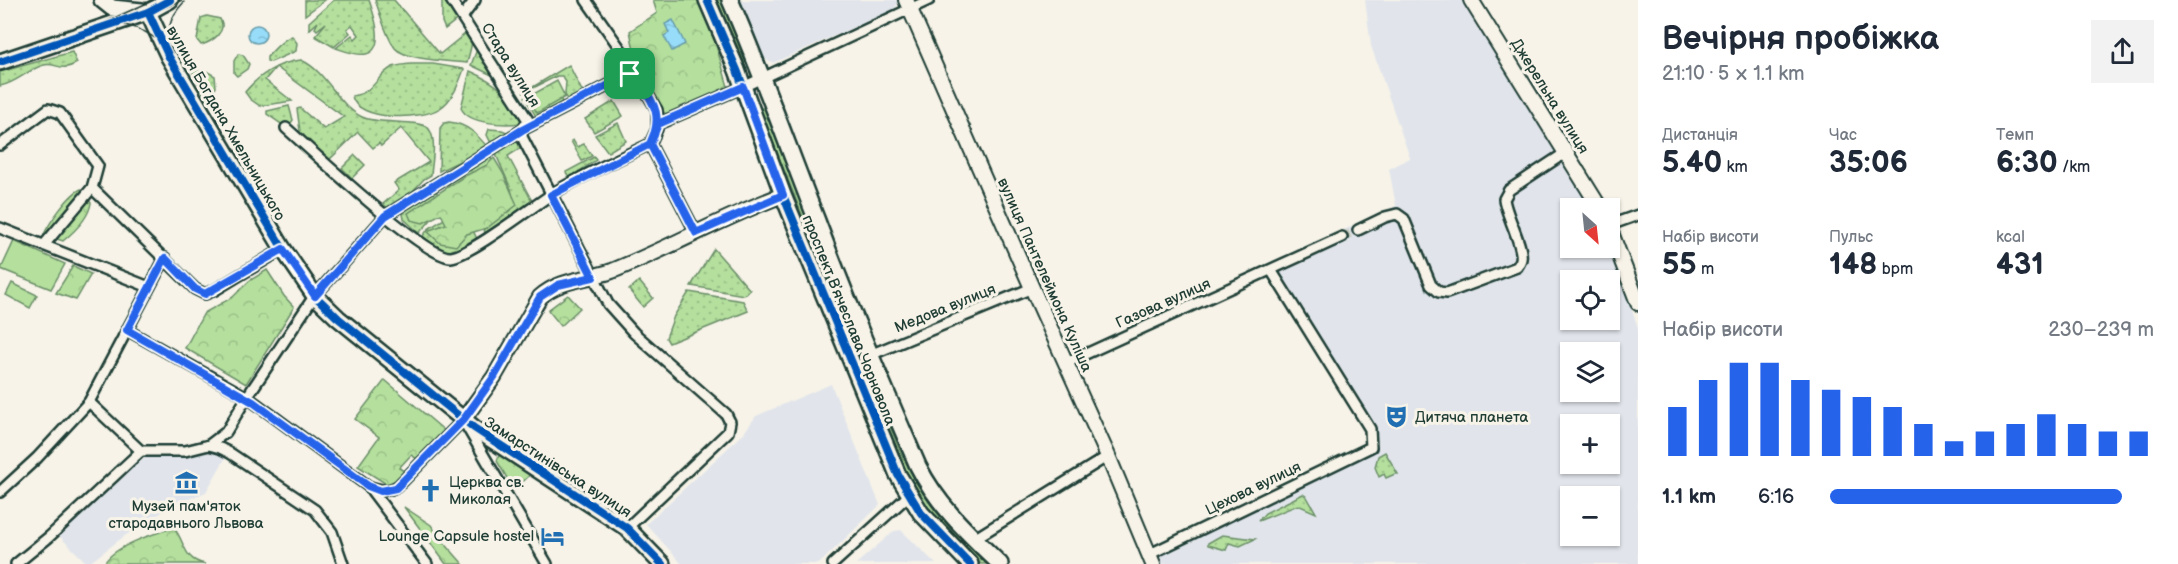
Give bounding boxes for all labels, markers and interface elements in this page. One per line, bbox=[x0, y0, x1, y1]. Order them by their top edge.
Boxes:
text: Вечірня пробіжка bbox=[1662, 19, 1939, 59]
street label: Стара вулиця bbox=[477, 20, 544, 111]
button: share bbox=[2091, 20, 2154, 83]
street label: вулиця Богдана Хмельницького bbox=[162, 23, 289, 224]
street label: Джерельна вулиця bbox=[1506, 35, 1593, 157]
pin bbox=[604, 48, 655, 99]
icon: arrive bbox=[613, 57, 646, 90]
text: 21:10 · 5 × 1.1 km bbox=[1662, 62, 1804, 86]
text: Дистанція bbox=[1662, 126, 1738, 145]
text: Час bbox=[1829, 126, 1857, 145]
text: Темп bbox=[1996, 126, 2034, 145]
text: 5.40 bbox=[1662, 145, 1722, 181]
text: 35:06 bbox=[1829, 145, 1908, 181]
text: 6:30 bbox=[1996, 145, 2058, 181]
text: km bbox=[1722, 158, 1748, 177]
text: /km bbox=[2058, 158, 2090, 177]
street label: вулиця Пантелеймона Куліша bbox=[993, 175, 1096, 375]
north arrow bbox=[1560, 198, 1620, 258]
map controls bbox=[1560, 198, 1620, 546]
street label: проспект Вʼячеслава Чорновола bbox=[798, 212, 900, 428]
text: Набір висоти bbox=[1662, 228, 1759, 247]
text: Пульс bbox=[1829, 228, 1873, 247]
text: kcal bbox=[1996, 228, 2025, 247]
text: 55 bbox=[1662, 247, 1697, 283]
text: 148 bbox=[1829, 247, 1877, 283]
text: 431 bbox=[1996, 247, 2044, 283]
text: m bbox=[1697, 260, 1714, 279]
text: bpm bbox=[1877, 260, 1913, 279]
button: locate bbox=[1560, 270, 1620, 330]
street label: Газова вулиця bbox=[1113, 274, 1214, 333]
street label: Медова вулиця bbox=[892, 280, 999, 337]
text: Набір висоти bbox=[1662, 318, 1783, 342]
text: 230–239 m bbox=[2048, 318, 2154, 342]
button: layers bbox=[1560, 342, 1620, 402]
theatre icon: Дитяча планета bbox=[1384, 404, 1410, 430]
place label: Дитяча планета bbox=[1415, 408, 1529, 427]
street label: Замарстинівська вулиця bbox=[480, 413, 635, 522]
button: + bbox=[1560, 414, 1620, 474]
street label: Цехова вулиця bbox=[1202, 457, 1304, 520]
museum icon: Музей пам'яток стародавнього Львова bbox=[173, 469, 199, 495]
place label: Церква св. Миколая bbox=[449, 473, 524, 509]
church icon: Церква св. Миколая bbox=[418, 478, 444, 504]
text: 1.1 km bbox=[1662, 485, 1716, 509]
text: 6:16 bbox=[1758, 485, 1794, 509]
button: − bbox=[1560, 486, 1620, 546]
place label: Музей пам'яток стародавнього Львова bbox=[108, 497, 264, 533]
hotel icon: Lounge Capsule hostel bbox=[539, 523, 565, 549]
place label: Lounge Capsule hostel bbox=[379, 527, 534, 546]

